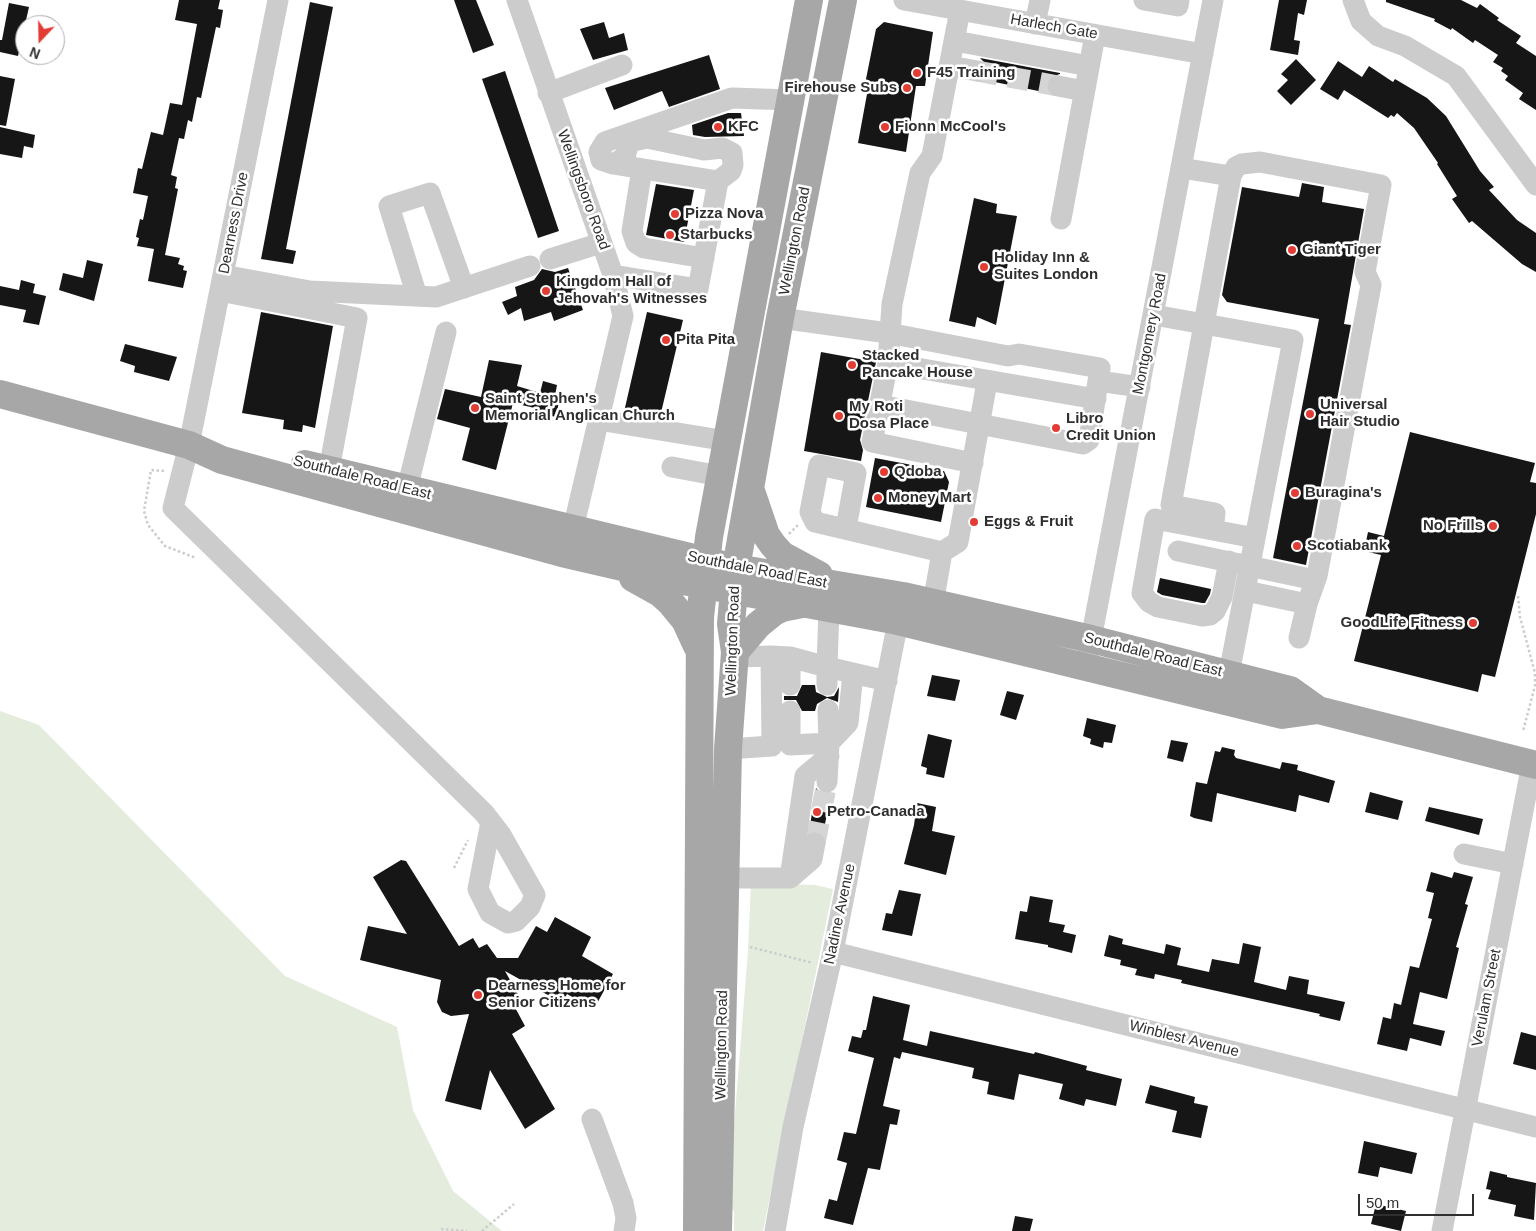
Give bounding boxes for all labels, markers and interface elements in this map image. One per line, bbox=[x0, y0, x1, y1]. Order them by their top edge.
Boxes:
street label: Harlech Gate bbox=[1009, 10, 1099, 44]
north arrow bbox=[15, 15, 65, 65]
text: N bbox=[27, 44, 43, 62]
place label: F45 Training bbox=[927, 64, 1015, 82]
marker: F45 Training bbox=[911, 67, 923, 79]
place label: Firehouse Subs bbox=[784, 79, 897, 97]
marker: Firehouse Subs bbox=[901, 82, 913, 94]
place label: KFC bbox=[728, 118, 759, 136]
place label: Fionn McCool's bbox=[895, 118, 1006, 136]
marker: KFC bbox=[712, 121, 724, 133]
marker: Fionn McCool's bbox=[879, 121, 891, 133]
street label: Wellingsboro Road bbox=[553, 128, 613, 252]
street label: Dearness Drive bbox=[215, 171, 253, 275]
street label: Wellington Road bbox=[776, 185, 814, 297]
place label: Pizza Nova bbox=[685, 205, 763, 223]
marker: Pizza Nova bbox=[669, 208, 681, 220]
place label: Starbucks bbox=[680, 226, 753, 244]
marker: Starbucks bbox=[664, 229, 676, 241]
place label: Giant Tiger bbox=[1302, 241, 1381, 259]
marker: Giant Tiger bbox=[1286, 244, 1298, 256]
place label: Holiday Inn & Suites London bbox=[994, 249, 1098, 284]
marker: Holiday Inn & Suites London bbox=[978, 261, 990, 273]
street label: Montgomery Road bbox=[1129, 272, 1171, 396]
place label: Kingdom Hall of Jehovah's Witnesses bbox=[556, 273, 707, 308]
marker: Kingdom Hall of Jehovah's Witnesses bbox=[540, 285, 552, 297]
place label: Pita Pita bbox=[676, 331, 735, 349]
marker: Pita Pita bbox=[660, 334, 672, 346]
place label: Stacked Pancake House bbox=[862, 347, 973, 382]
marker: Stacked Pancake House bbox=[846, 359, 858, 371]
place label: Saint Stephen's Memorial Anglican Church bbox=[485, 390, 675, 425]
place label: Universal Hair Studio bbox=[1320, 396, 1400, 431]
place label: My Roti Dosa Place bbox=[849, 398, 929, 433]
marker: Saint Stephen's Memorial Anglican Church bbox=[469, 402, 481, 414]
marker: Universal Hair Studio bbox=[1304, 408, 1316, 420]
marker: My Roti Dosa Place bbox=[833, 410, 845, 422]
place label: Libro Credit Union bbox=[1066, 410, 1156, 445]
marker: Libro Credit Union bbox=[1050, 422, 1062, 434]
street label: Southdale Road East bbox=[291, 452, 433, 504]
place label: Qdoba bbox=[894, 463, 941, 481]
marker: Qdoba bbox=[878, 466, 890, 478]
place label: Buragina's bbox=[1305, 484, 1382, 502]
marker: Buragina's bbox=[1289, 487, 1301, 499]
place label: Money Mart bbox=[888, 489, 971, 507]
marker: Money Mart bbox=[872, 492, 884, 504]
place label: Eggs & Fruit bbox=[984, 513, 1073, 531]
marker: Eggs & Fruit bbox=[968, 516, 980, 528]
place label: No Frills bbox=[1423, 517, 1483, 535]
marker: No Frills bbox=[1487, 520, 1499, 532]
place label: Scotiabank bbox=[1307, 537, 1387, 555]
marker: Scotiabank bbox=[1291, 540, 1303, 552]
street label: Southdale Road East bbox=[686, 548, 828, 592]
street label: Wellington Road bbox=[722, 586, 744, 696]
place label: GoodLife Fitness bbox=[1340, 614, 1463, 632]
marker: GoodLife Fitness bbox=[1467, 617, 1479, 629]
street label: Southdale Road East bbox=[1082, 629, 1224, 681]
place label: Petro-Canada bbox=[827, 803, 925, 821]
marker: Petro-Canada bbox=[811, 806, 823, 818]
street label: Nadine Avenue bbox=[821, 862, 859, 966]
street label: Verulam Street bbox=[1469, 948, 1505, 1048]
place label: Dearness Home for Senior Citizens bbox=[488, 977, 626, 1012]
marker: Dearness Home for Senior Citizens bbox=[472, 989, 484, 1001]
street label: Wellington Road bbox=[712, 990, 732, 1100]
street label: Winblest Avenue bbox=[1127, 1017, 1241, 1061]
scale bar bbox=[1361, 1184, 1477, 1216]
text: 50 m bbox=[1366, 1194, 1399, 1211]

